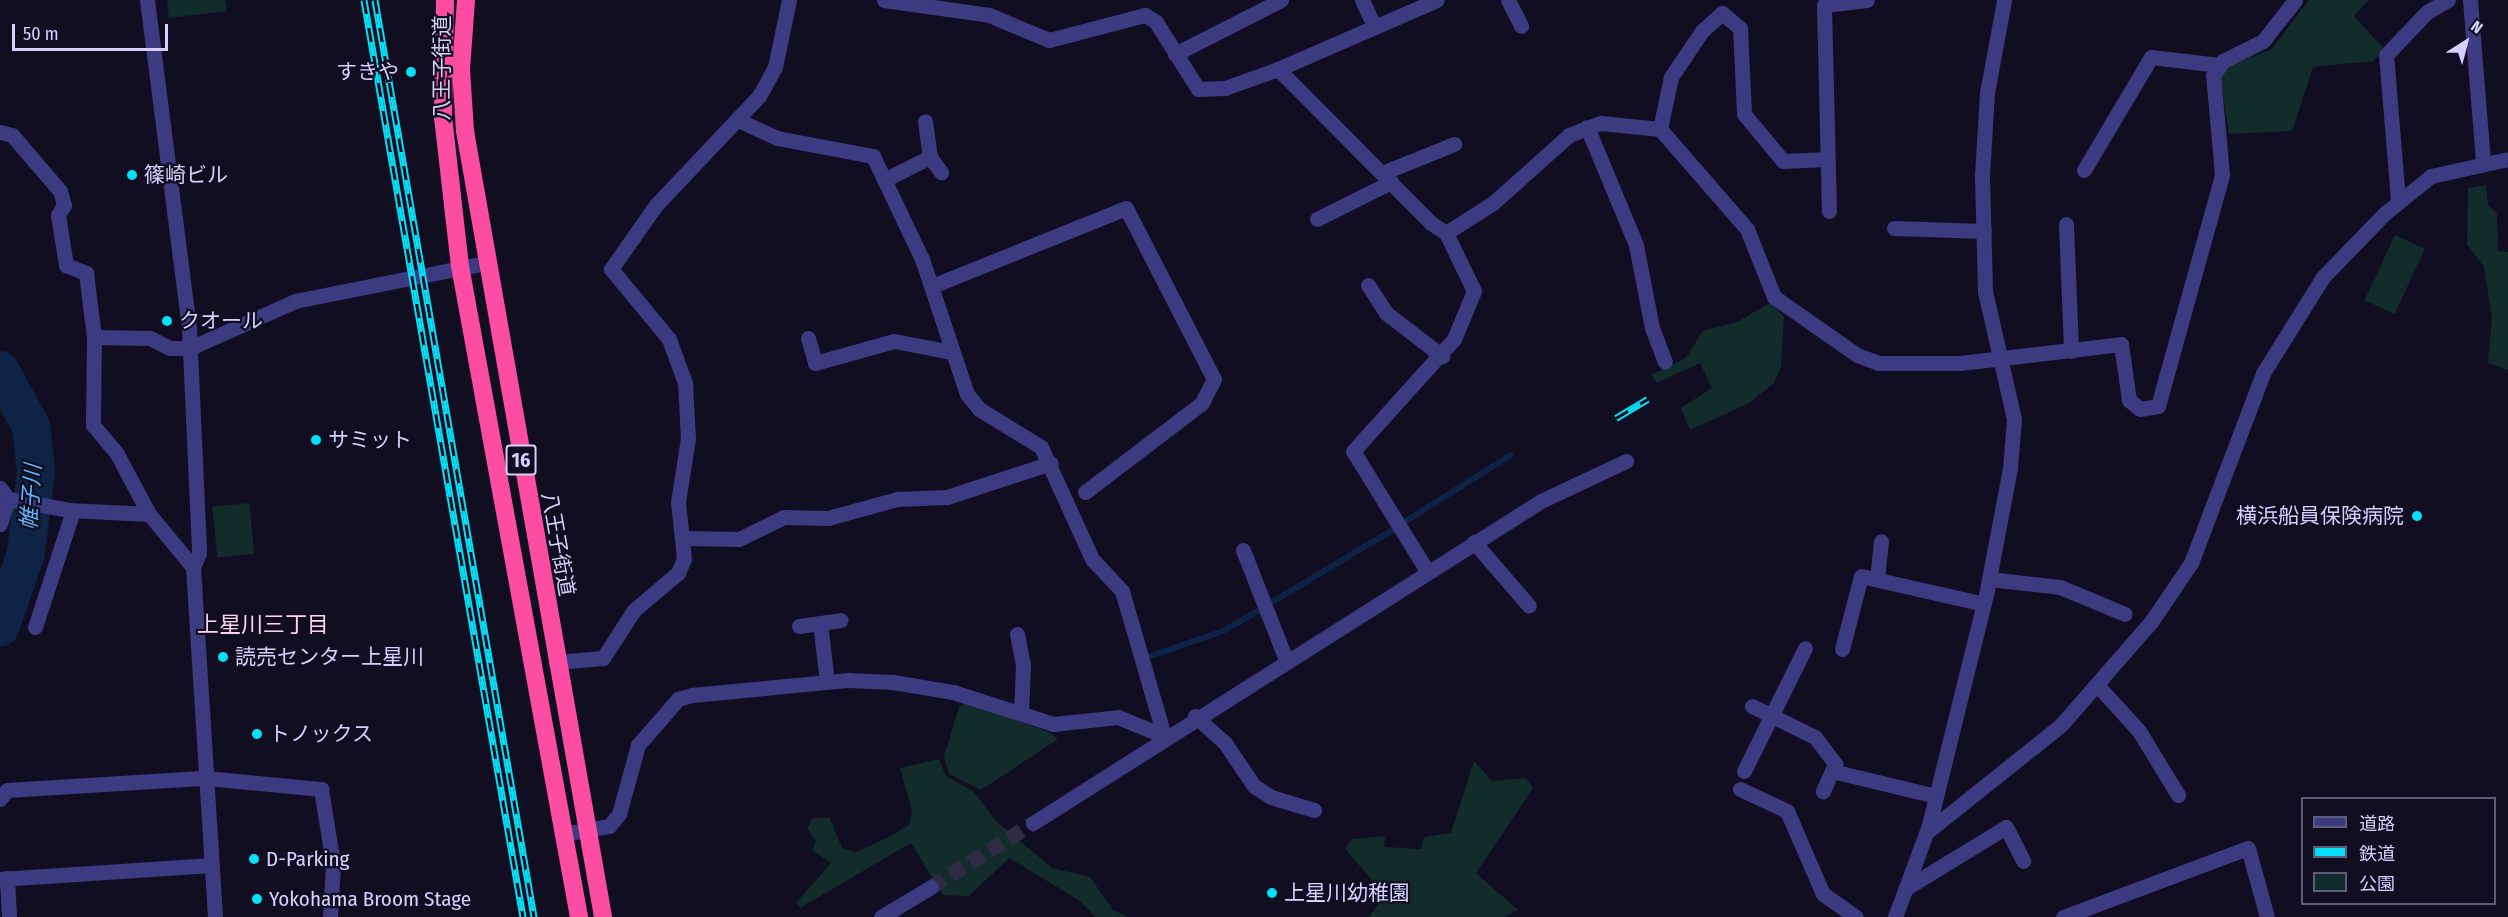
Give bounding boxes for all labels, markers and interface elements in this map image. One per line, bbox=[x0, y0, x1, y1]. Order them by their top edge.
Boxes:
scale bar bbox=[15, 12, 171, 50]
north arrow bbox=[2436, 12, 2496, 72]
street label: 八王子街道 bbox=[429, 16, 455, 120]
text: N bbox=[2467, 17, 2486, 38]
text: 50 m bbox=[23, 23, 59, 45]
place label: すきや bbox=[336, 59, 399, 85]
marker: すきや bbox=[404, 65, 418, 79]
place label: 篠崎ビル bbox=[144, 162, 228, 188]
marker: 篠崎ビル bbox=[125, 168, 139, 182]
place label: クオール bbox=[179, 308, 263, 334]
marker: クオール bbox=[160, 314, 174, 328]
place label: サミット bbox=[328, 427, 412, 453]
marker: サミット bbox=[309, 433, 323, 447]
road number: 16 bbox=[504, 443, 538, 477]
water label: 帷子川 bbox=[16, 463, 46, 531]
street label: 八王子街道 bbox=[536, 490, 580, 598]
place label: 横浜船員保険病院 bbox=[2236, 503, 2404, 529]
marker: 横浜船員保険病院 bbox=[2408, 507, 2426, 525]
district label: 上星川三丁目 bbox=[197, 612, 329, 638]
place label: 読売センター上星川 bbox=[235, 644, 424, 670]
marker: 読売センター上星川 bbox=[216, 650, 230, 664]
place label: トノックス bbox=[269, 721, 374, 747]
marker: トノックス bbox=[250, 727, 264, 741]
legend bbox=[2301, 797, 2496, 905]
text: 道路 bbox=[2359, 813, 2395, 835]
text: 鉄道 bbox=[2359, 843, 2395, 865]
place label: D-Parking bbox=[266, 846, 349, 872]
marker: D-Parking bbox=[247, 852, 261, 866]
text: 公園 bbox=[2359, 873, 2395, 895]
place label: 上星川幼稚園 bbox=[1284, 880, 1410, 906]
place label: Yokohama Broom Stage bbox=[269, 886, 471, 912]
marker: 上星川幼稚園 bbox=[1265, 886, 1279, 900]
marker: Yokohama Broom Stage bbox=[250, 892, 264, 906]

